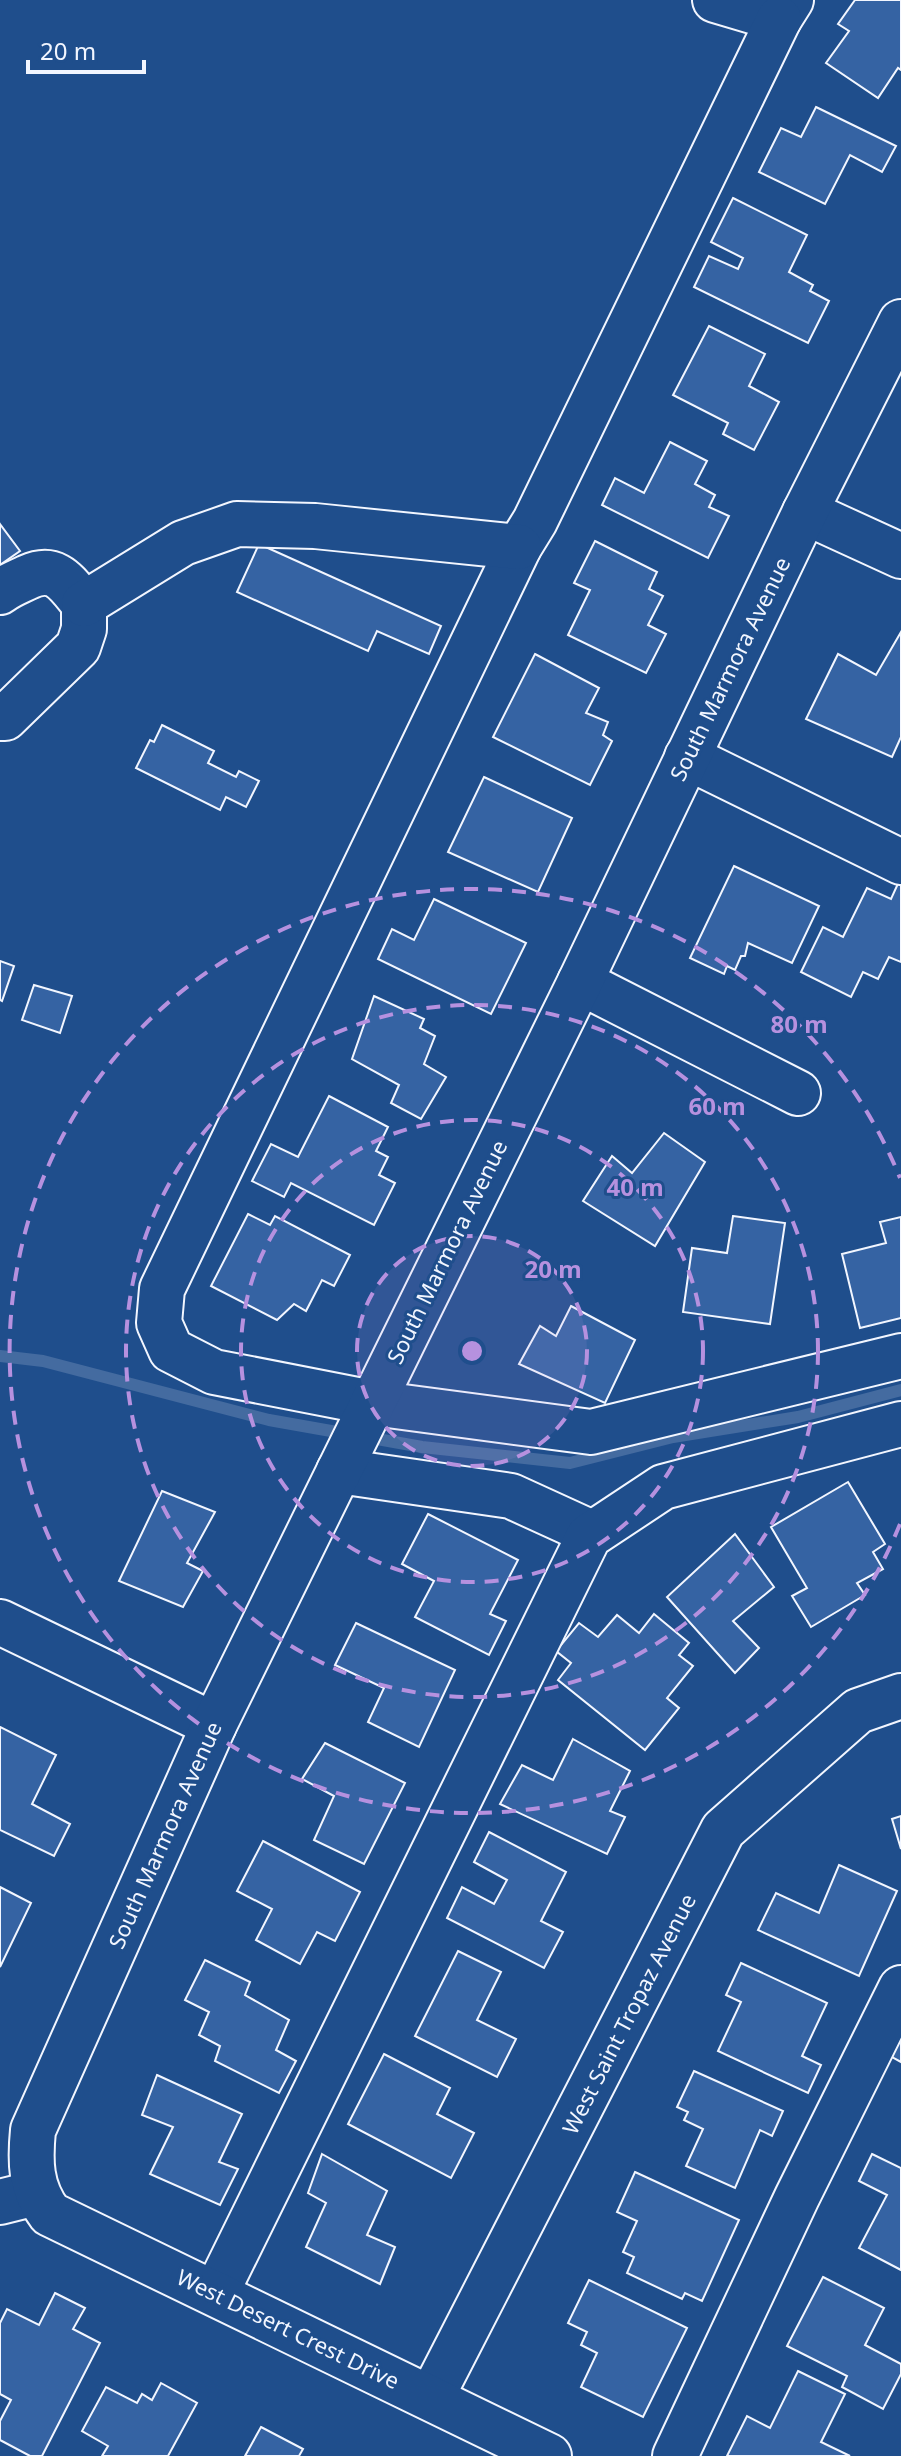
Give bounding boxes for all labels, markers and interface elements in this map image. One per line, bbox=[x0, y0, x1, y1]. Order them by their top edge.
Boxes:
scale bar bbox=[28, 24, 144, 74]
text: 20 m bbox=[40, 34, 96, 67]
street label: South Marmora Avenue bbox=[662, 552, 796, 785]
text: 80 m bbox=[770, 1007, 828, 1040]
text: 60 m bbox=[688, 1089, 746, 1122]
street label: South Marmora Avenue bbox=[379, 1135, 513, 1368]
text: 40 m bbox=[606, 1170, 664, 1203]
text: 20 m bbox=[524, 1252, 582, 1285]
centre of rings bbox=[458, 1337, 486, 1365]
street label: South Marmora Avenue bbox=[100, 1716, 228, 1953]
street label: West Saint Tropaz Avenue bbox=[554, 1888, 702, 2139]
street label: West Desert Crest Drive bbox=[172, 2261, 405, 2395]

